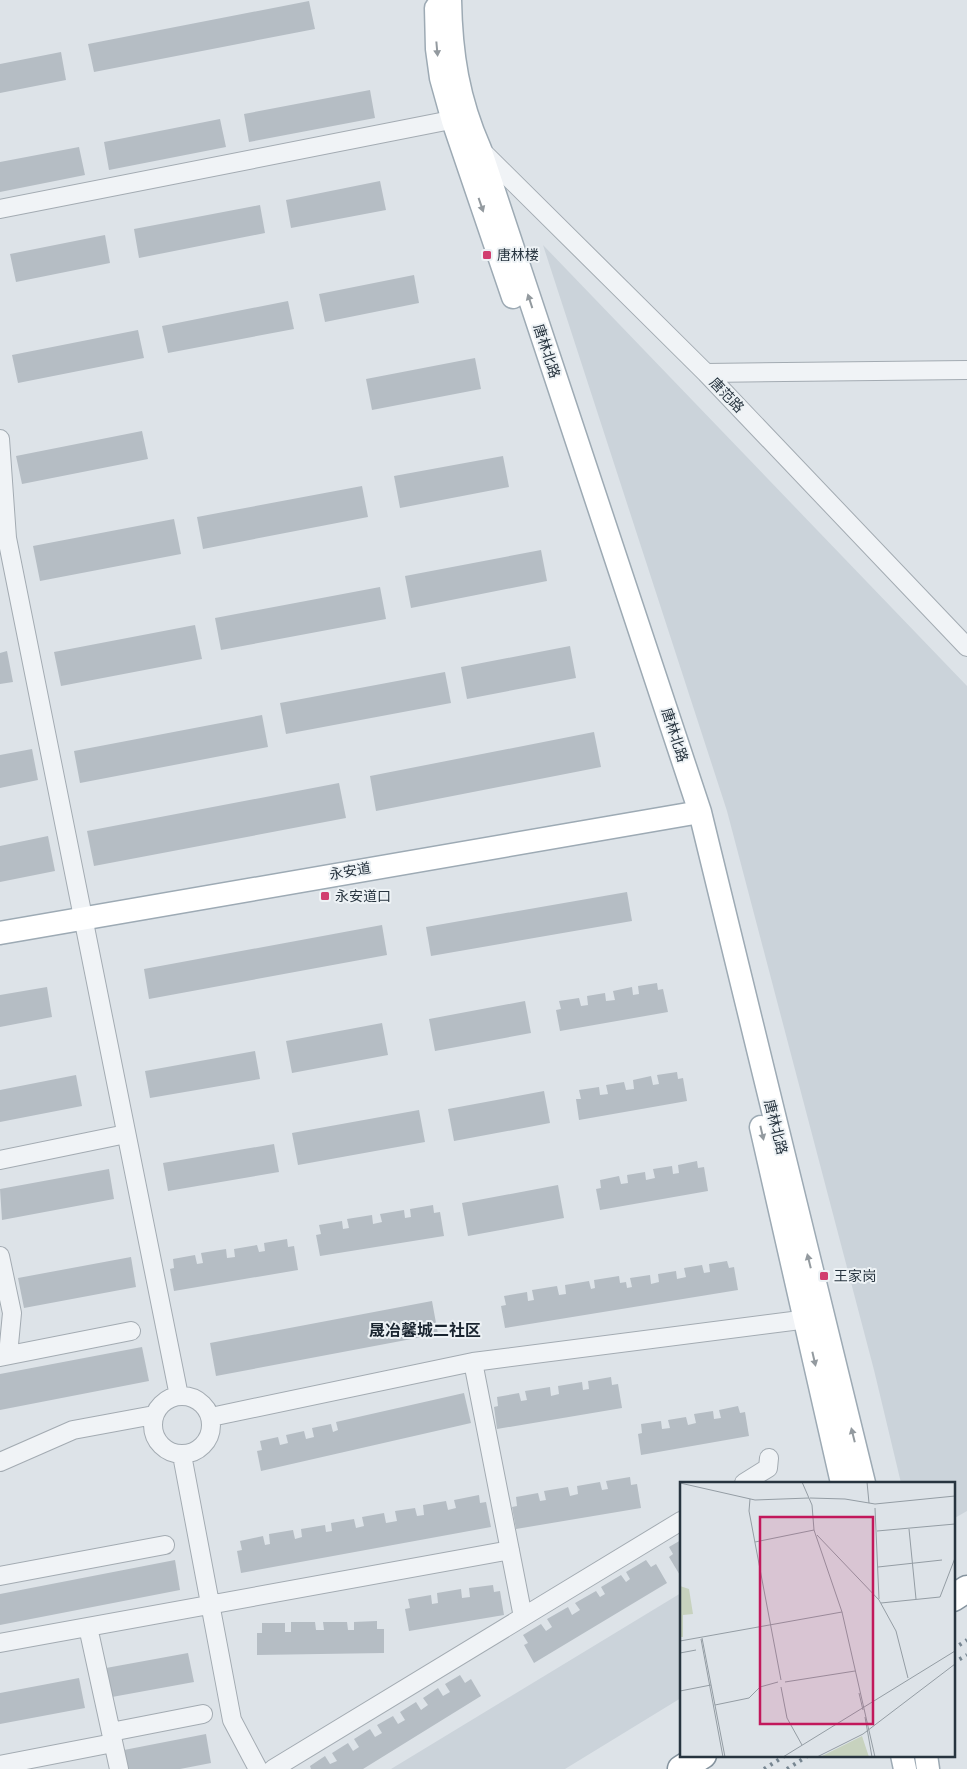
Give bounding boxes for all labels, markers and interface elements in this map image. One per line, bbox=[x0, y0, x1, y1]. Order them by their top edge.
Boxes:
one-way arrow bbox=[434, 41, 442, 57]
one-way arrow bbox=[478, 197, 486, 212]
place label: 唐林楼 bbox=[497, 246, 539, 264]
marker: 唐林楼 bbox=[481, 249, 493, 261]
one-way arrow bbox=[526, 293, 533, 308]
street label: 唐林北路 bbox=[530, 322, 564, 380]
street label: 唐范路 bbox=[706, 374, 748, 416]
street label: 唐林北路 bbox=[658, 706, 692, 764]
street label: 永安道 bbox=[328, 858, 372, 884]
place label: 永安道口 bbox=[335, 887, 391, 905]
marker: 永安道口 bbox=[319, 890, 331, 902]
street label: 唐林北路 bbox=[760, 1098, 792, 1156]
one-way arrow bbox=[758, 1125, 766, 1140]
one-way arrow bbox=[805, 1253, 813, 1268]
place label: 王家岗 bbox=[834, 1267, 876, 1285]
marker: 王家岗 bbox=[818, 1270, 830, 1282]
district label: 晟冶馨城二社区 bbox=[369, 1320, 481, 1340]
one-way arrow bbox=[810, 1352, 818, 1367]
one-way arrow bbox=[849, 1428, 857, 1443]
inset map bbox=[680, 1482, 954, 1756]

